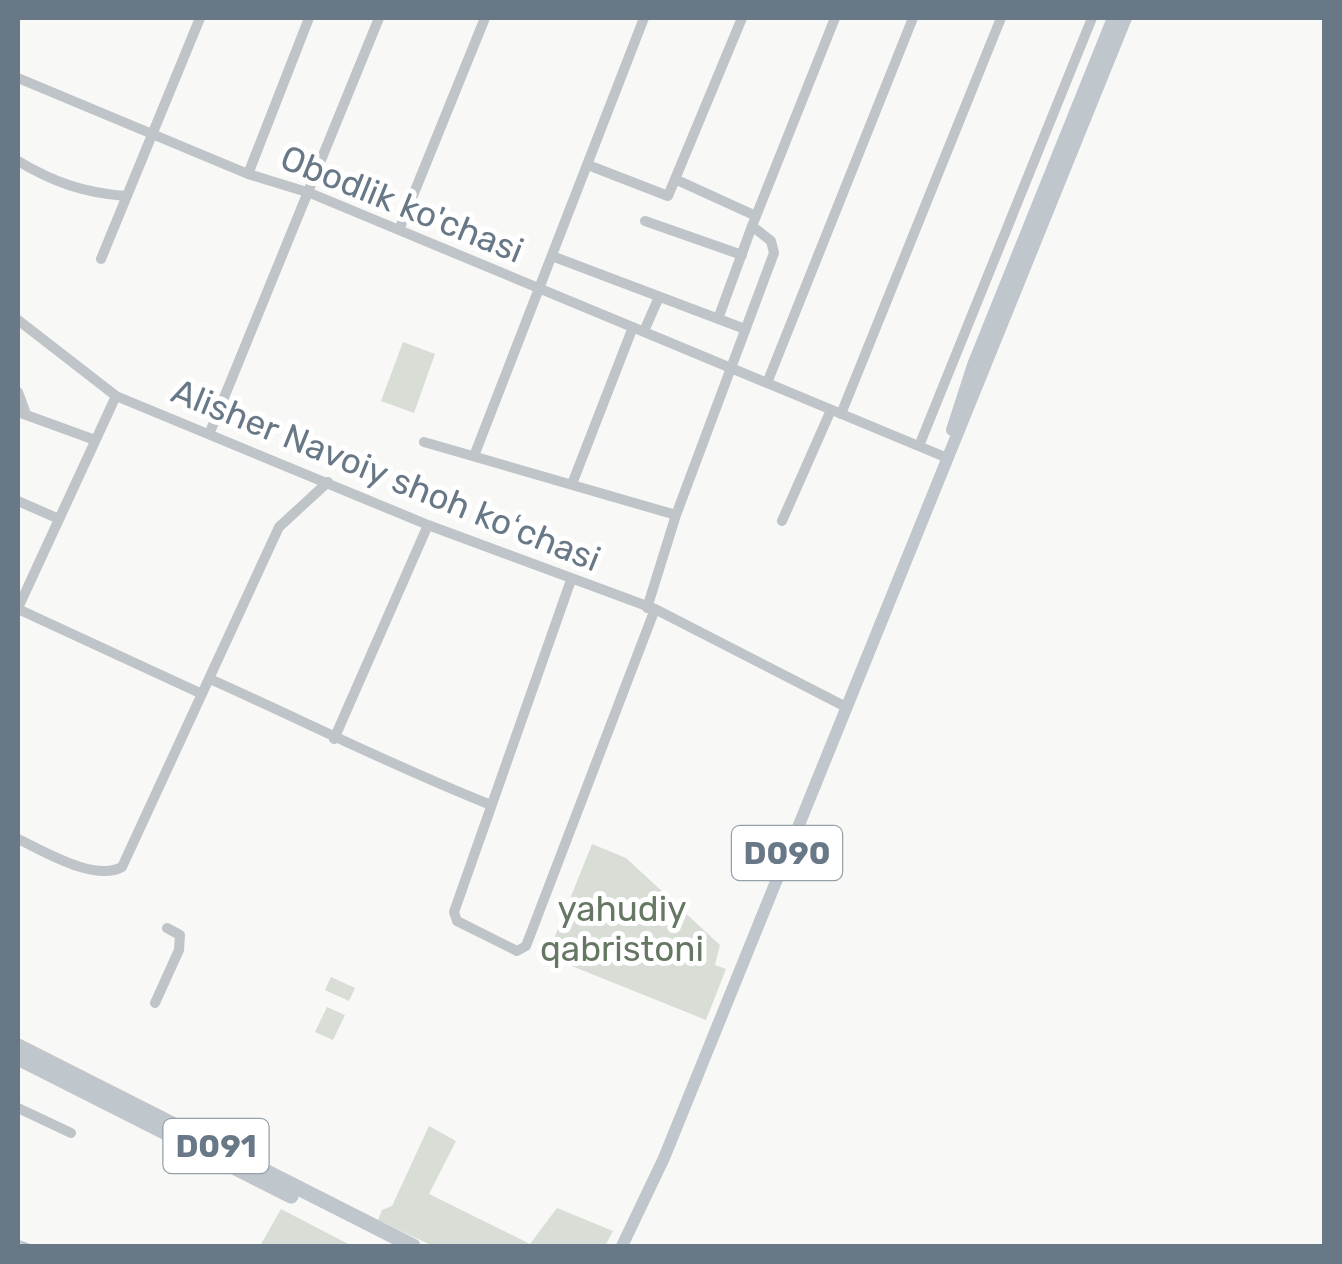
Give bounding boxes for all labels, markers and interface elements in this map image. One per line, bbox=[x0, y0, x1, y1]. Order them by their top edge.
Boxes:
street label: Obodlik ko'chasi bbox=[275, 136, 529, 272]
street label: Alisher Navoiy shoh koʻchasi bbox=[166, 370, 606, 580]
road number: D090 bbox=[732, 826, 842, 880]
park label: yahudiy qabristoni bbox=[540, 888, 704, 970]
road number: D091 bbox=[164, 1119, 268, 1173]

